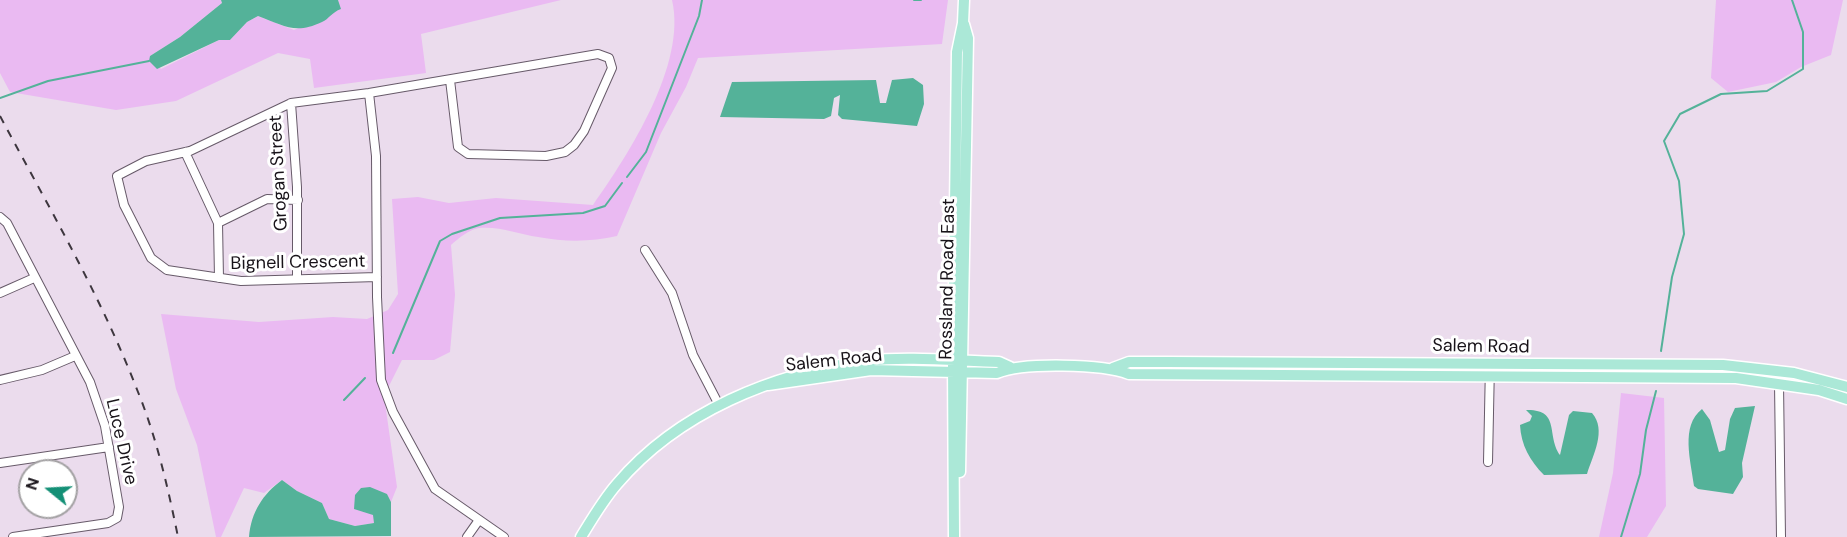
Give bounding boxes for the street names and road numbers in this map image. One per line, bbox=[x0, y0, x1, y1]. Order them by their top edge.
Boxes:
street label: Grogan Street bbox=[265, 114, 293, 232]
street label: Rossland Road East bbox=[936, 198, 960, 360]
street label: Bignell Crescent bbox=[230, 251, 366, 275]
street label: Salem Road bbox=[1432, 335, 1530, 359]
street label: Salem Road bbox=[785, 345, 883, 377]
street label: Luce Drive bbox=[101, 397, 141, 487]

